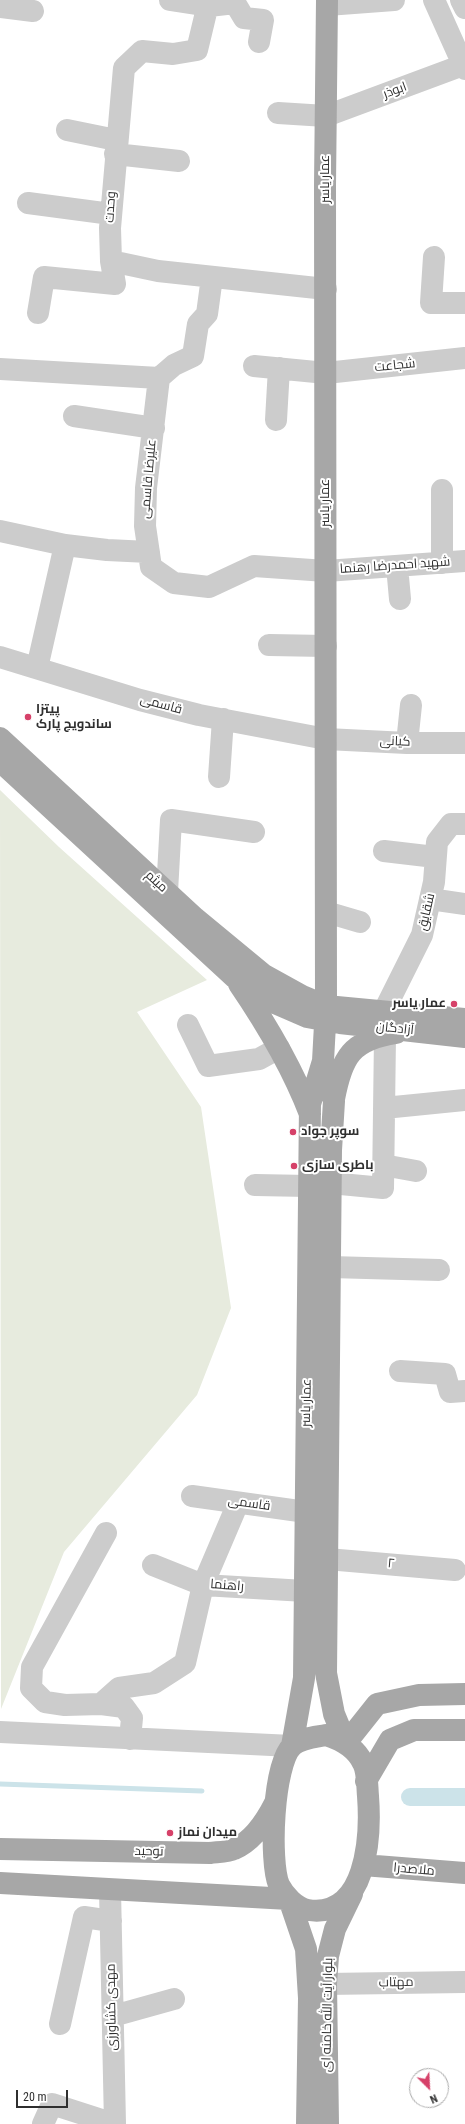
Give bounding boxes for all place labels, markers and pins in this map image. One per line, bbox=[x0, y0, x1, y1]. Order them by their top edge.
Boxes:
place label: پیتزا ساندویچ پارک bbox=[36, 702, 112, 733]
marker: پیتزا ساندویچ پارک bbox=[23, 712, 33, 722]
place label: عمار یاسر bbox=[392, 996, 446, 1012]
marker: عمار یاسر bbox=[449, 999, 459, 1009]
place label: سوپر جواد bbox=[301, 1124, 359, 1140]
marker: سوپر جواد bbox=[288, 1127, 298, 1137]
place label: باطری سازی bbox=[302, 1158, 373, 1174]
marker: باطری سازی bbox=[289, 1161, 299, 1171]
place label: میدان نماز bbox=[178, 1825, 237, 1841]
marker: میدان نماز bbox=[165, 1828, 175, 1838]

